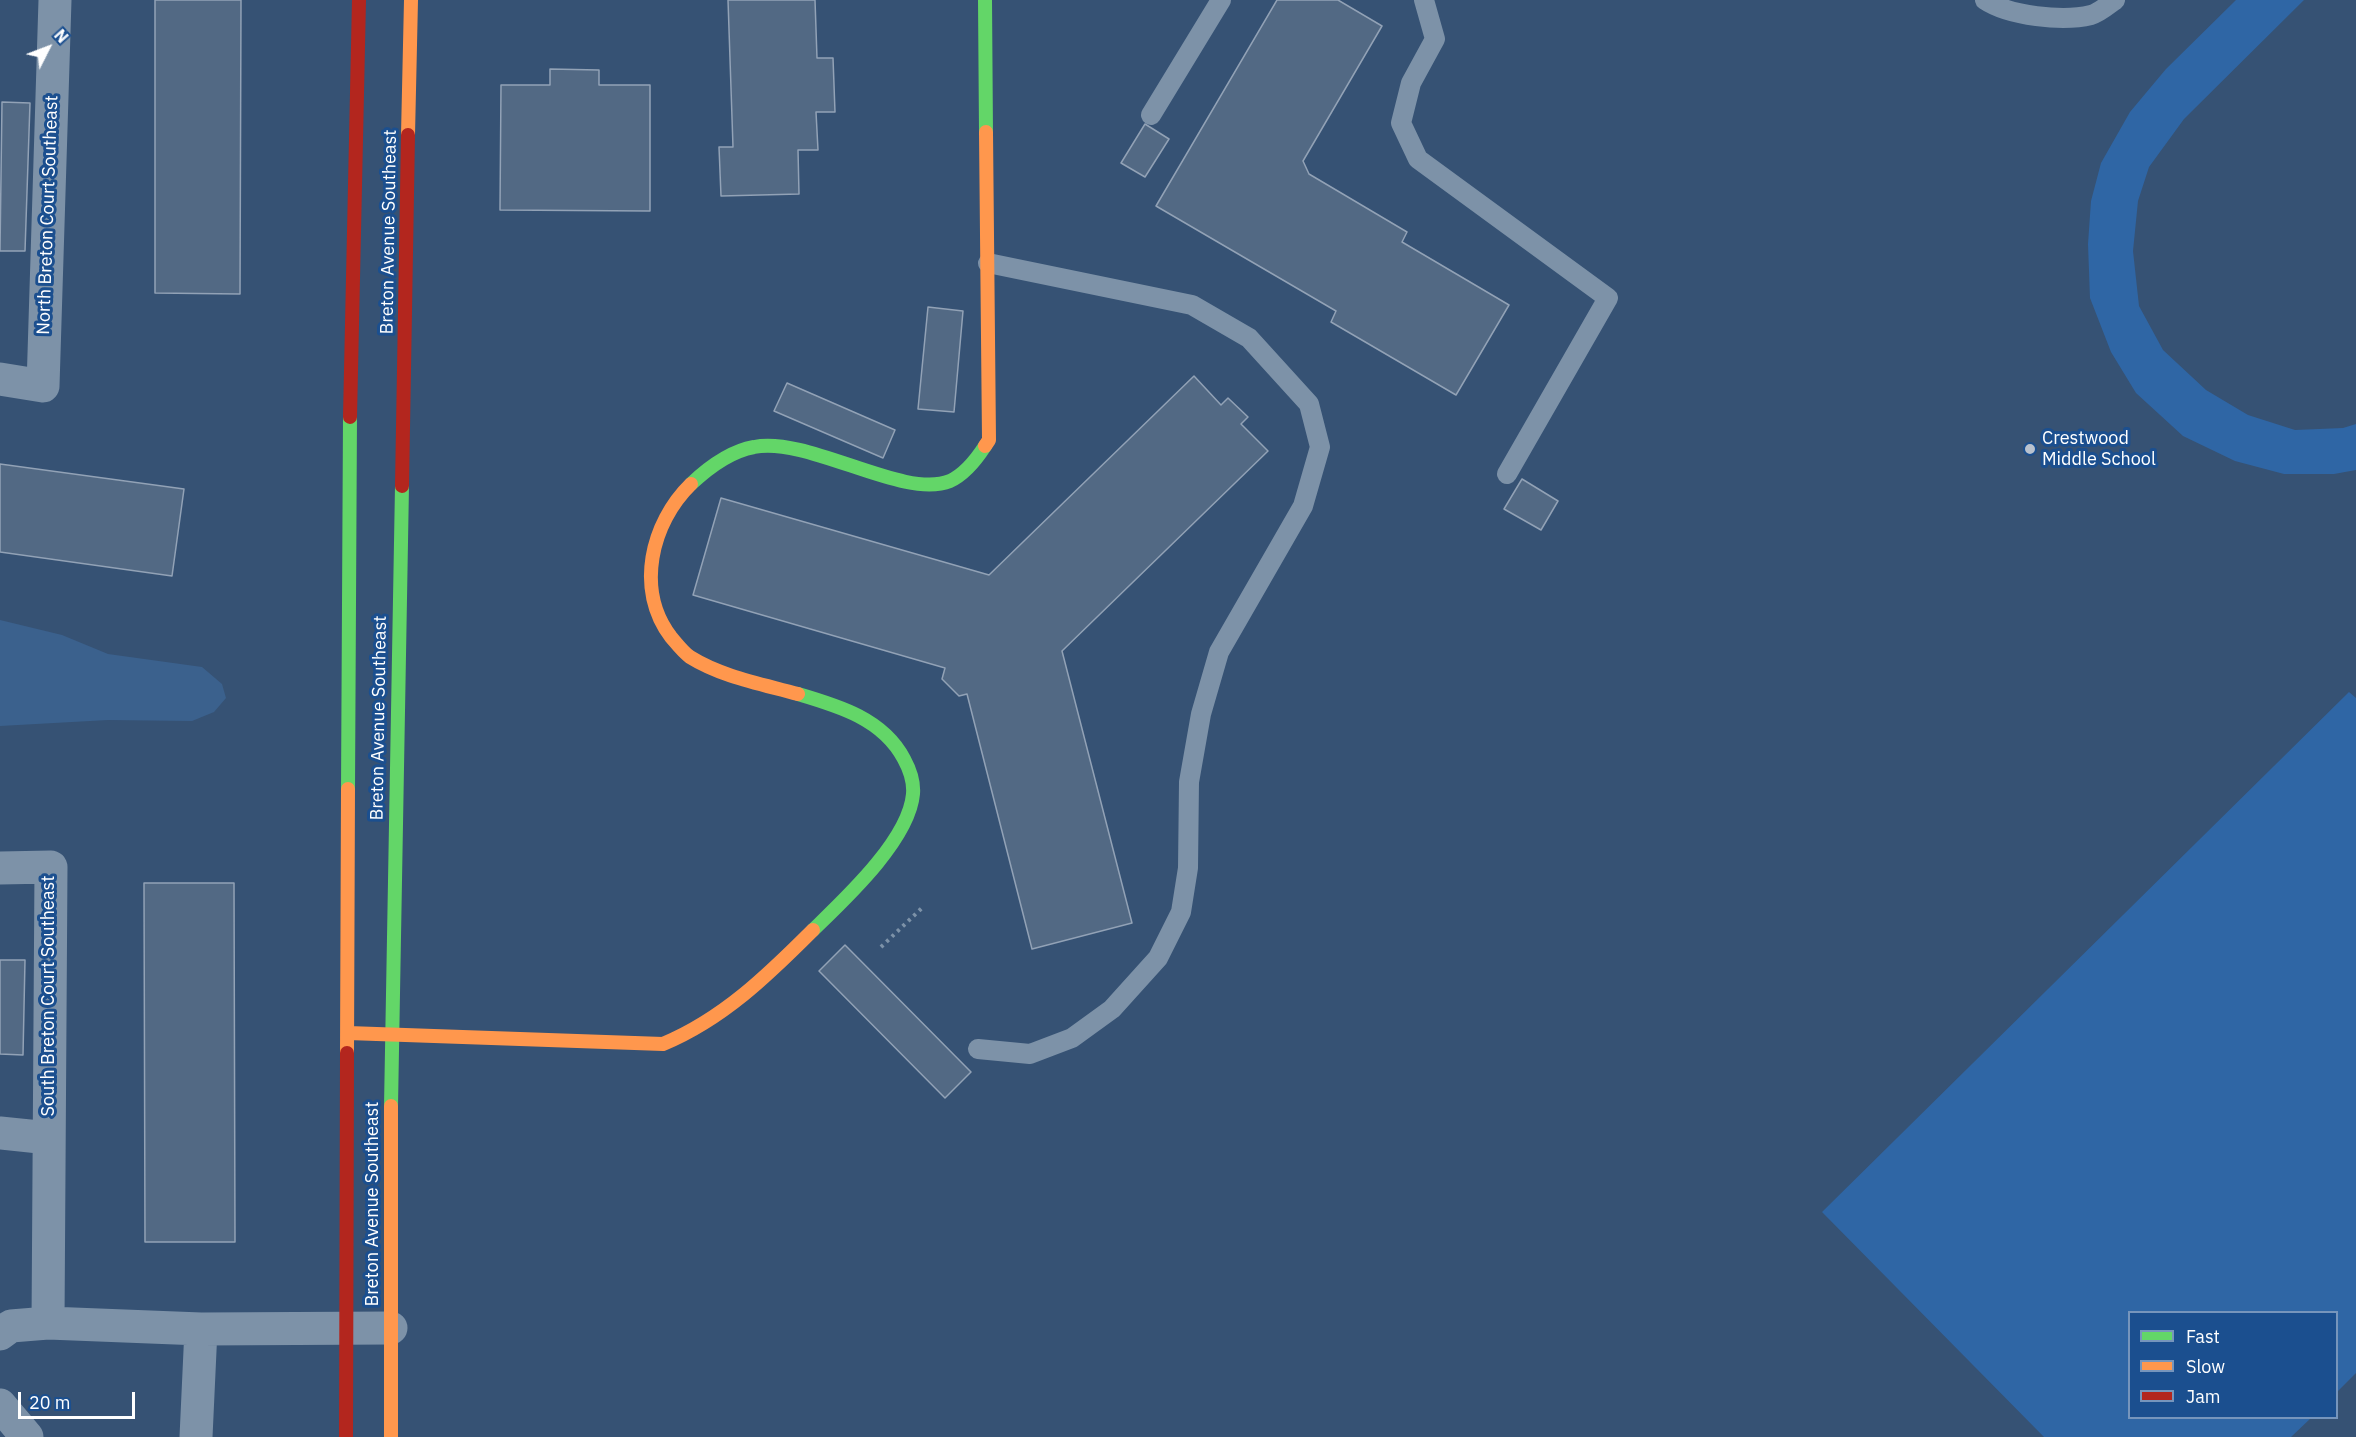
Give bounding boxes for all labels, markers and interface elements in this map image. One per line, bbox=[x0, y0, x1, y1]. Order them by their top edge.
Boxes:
north arrow bbox=[18, 18, 78, 78]
text: N bbox=[50, 25, 73, 47]
street label: North Breton Court Southeast bbox=[33, 95, 63, 335]
street label: Breton Avenue Southeast bbox=[376, 129, 402, 335]
place label: Crestwood Middle School bbox=[2042, 428, 2156, 470]
marker: Crestwood Middle School bbox=[2023, 442, 2037, 456]
street label: Breton Avenue Southeast bbox=[366, 615, 392, 821]
street label: South Breton Court Southeast bbox=[38, 876, 60, 1116]
street label: Breton Avenue Southeast bbox=[362, 1101, 384, 1307]
legend bbox=[2128, 1311, 2338, 1419]
text: Fast bbox=[2186, 1325, 2220, 1348]
text: Slow bbox=[2186, 1355, 2225, 1378]
scale bar bbox=[21, 1380, 138, 1418]
text: Jam bbox=[2186, 1385, 2221, 1408]
text: 20 m bbox=[29, 1391, 71, 1414]

